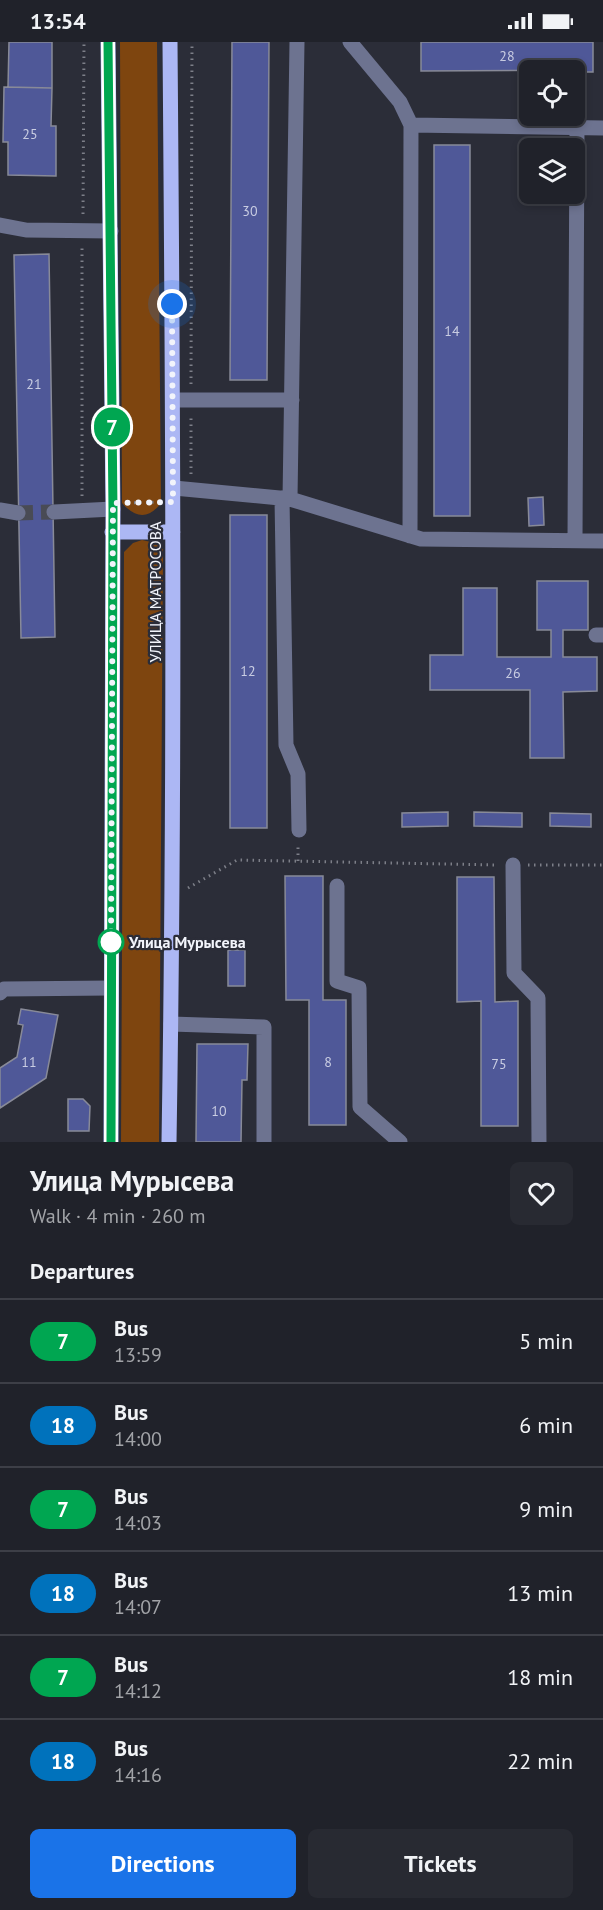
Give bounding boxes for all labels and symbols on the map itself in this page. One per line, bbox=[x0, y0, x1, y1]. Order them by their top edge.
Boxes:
house number: 28 bbox=[499, 47, 515, 65]
house number: 25 bbox=[22, 125, 38, 143]
house number: 30 bbox=[242, 202, 258, 220]
your location bbox=[157, 289, 187, 319]
house number: 14 bbox=[444, 322, 460, 340]
house number: 21 bbox=[26, 375, 42, 393]
line badge: 7 bbox=[92, 408, 132, 446]
street label: УЛИЦА МАТРОСОВА bbox=[145, 521, 165, 663]
house number: 12 bbox=[240, 662, 256, 680]
house number: 26 bbox=[505, 664, 521, 682]
marker: Улица Мурысева bbox=[98, 929, 124, 955]
place label: Улица Мурысева bbox=[128, 932, 246, 952]
house number: 11 bbox=[21, 1053, 37, 1071]
house number: 8 bbox=[324, 1053, 332, 1071]
house number: 75 bbox=[491, 1055, 507, 1073]
house number: 10 bbox=[211, 1102, 227, 1120]

